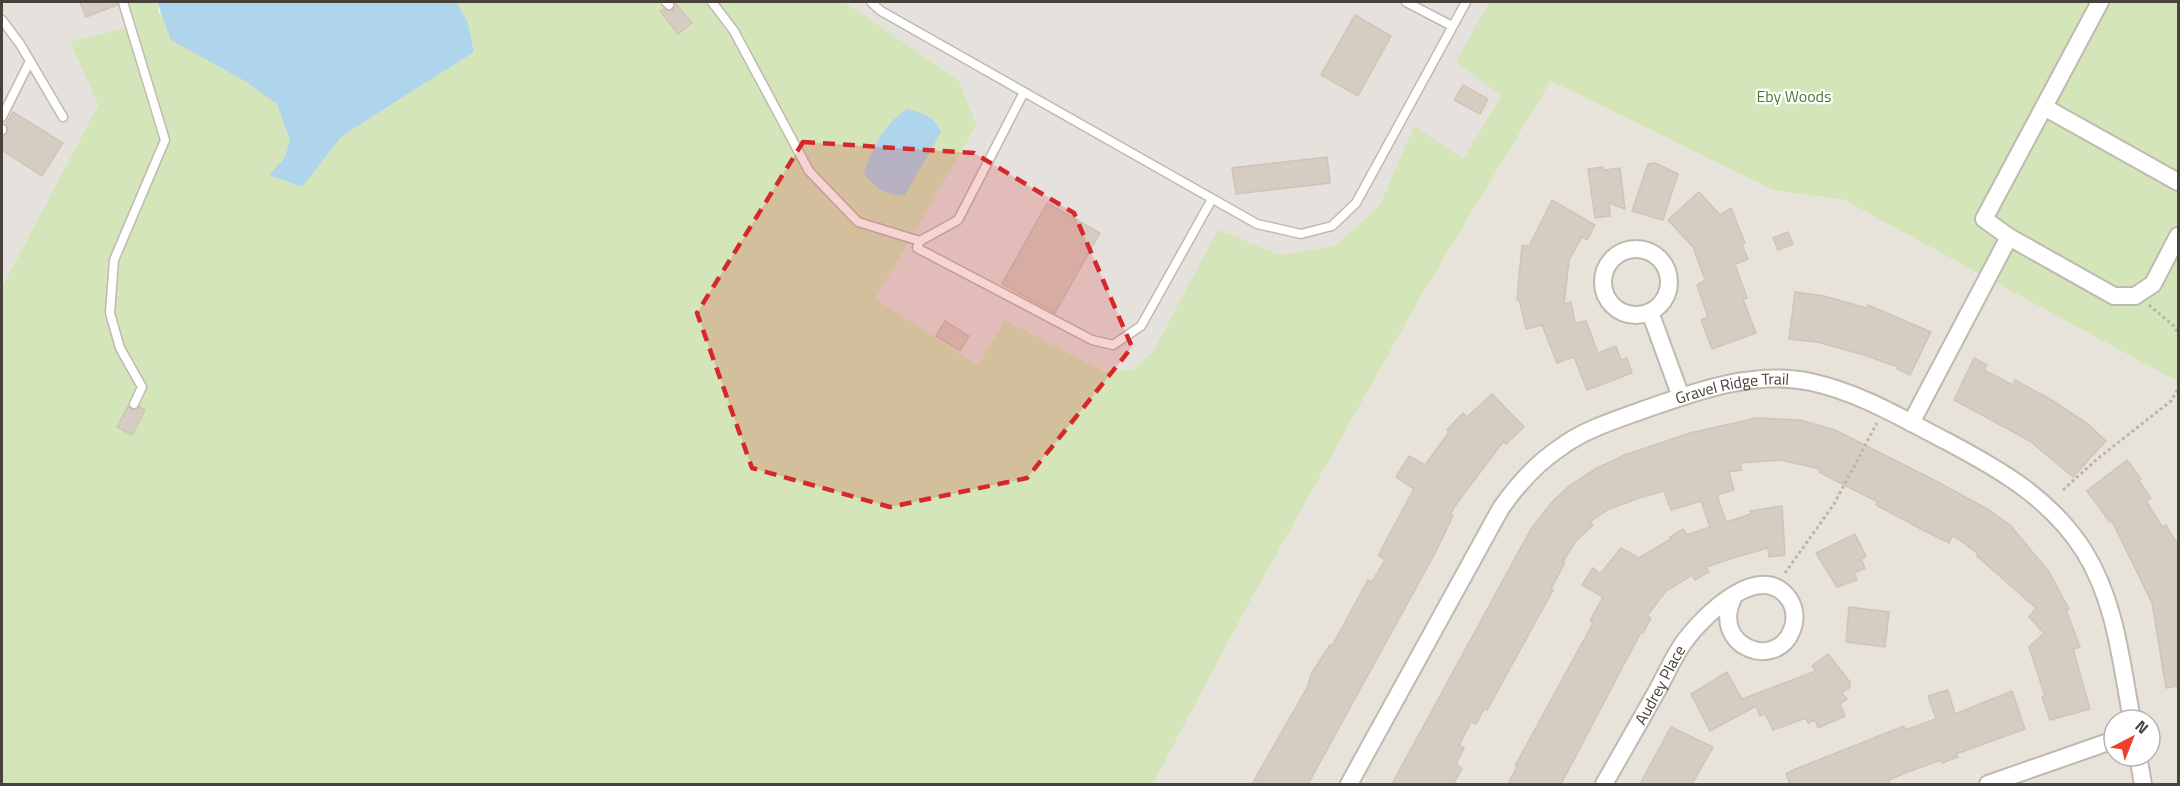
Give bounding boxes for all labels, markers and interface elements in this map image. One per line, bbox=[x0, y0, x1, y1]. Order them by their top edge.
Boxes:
park label: Eby Woods bbox=[1756, 84, 1832, 108]
street label: Gravel Ridge Trail bbox=[1672, 366, 1790, 410]
street label: Audrey Place bbox=[1628, 640, 1691, 729]
north arrow bbox=[2102, 708, 2162, 768]
text: N bbox=[2130, 714, 2154, 739]

